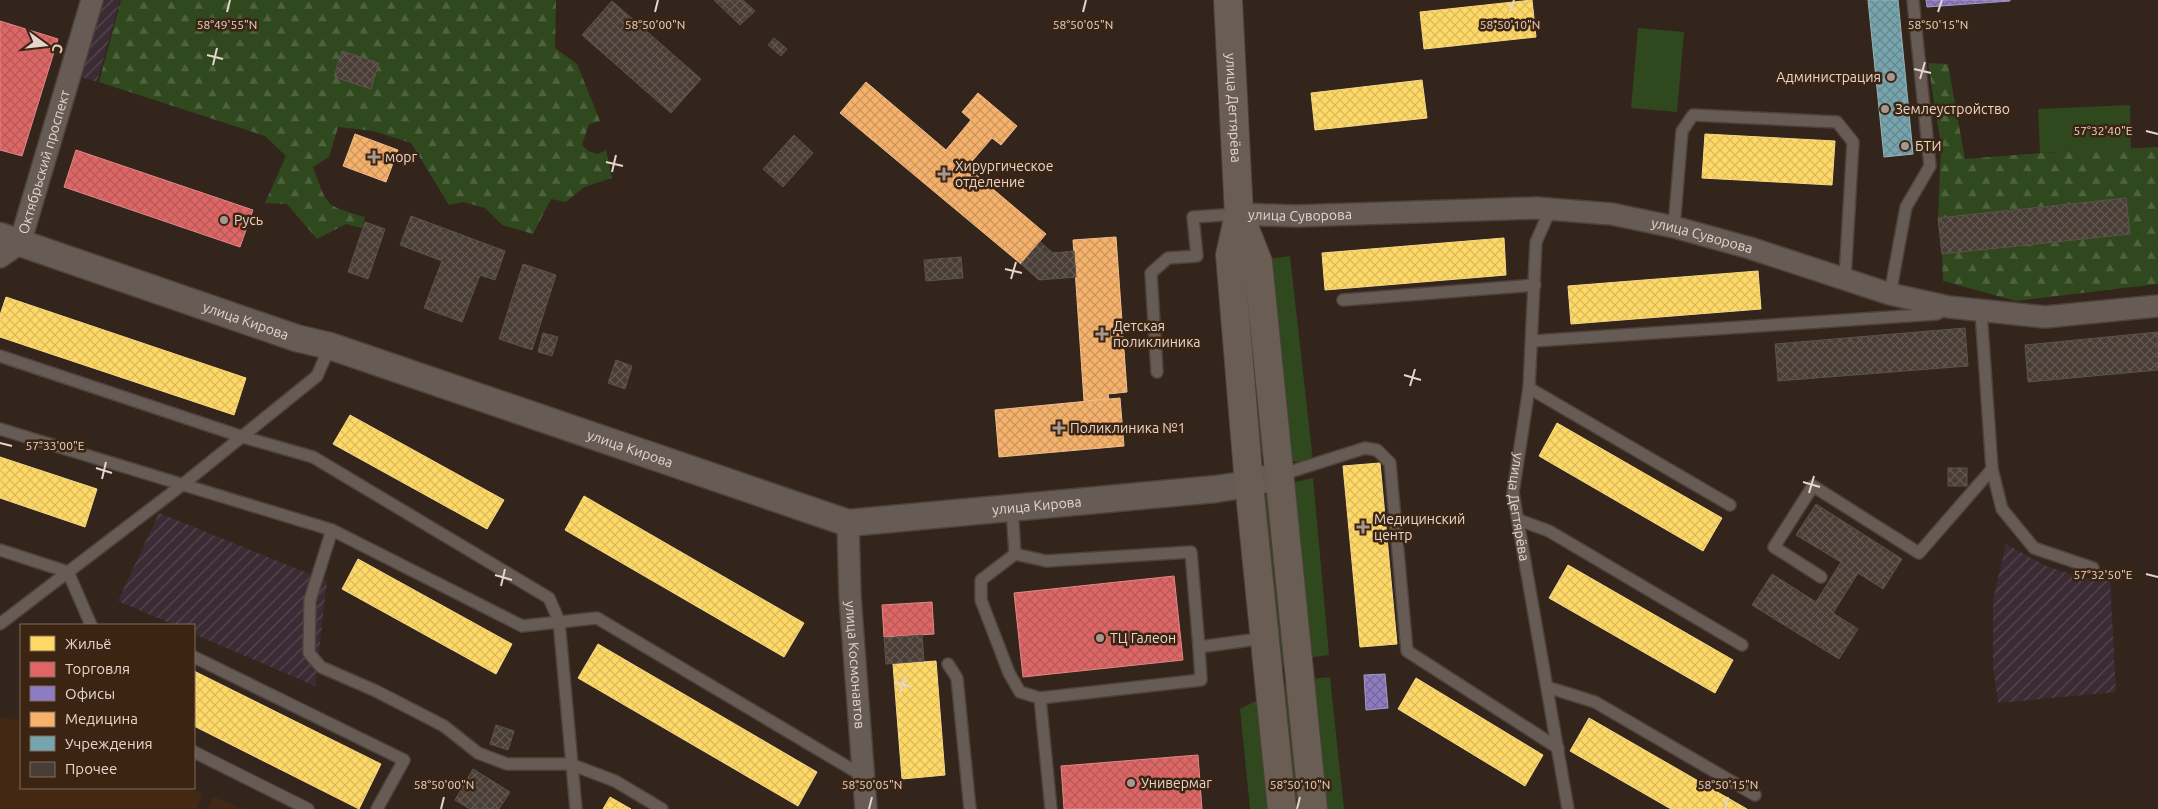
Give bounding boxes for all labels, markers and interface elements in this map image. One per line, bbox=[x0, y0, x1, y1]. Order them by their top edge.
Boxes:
text: 58°49'55"N bbox=[197, 18, 257, 31]
text: 58°50'00"N bbox=[625, 18, 685, 31]
text: 58°50'05"N bbox=[1053, 18, 1113, 31]
text: 58°50'10"N bbox=[1480, 18, 1540, 31]
text: 58°50'15"N bbox=[1908, 18, 1968, 31]
north arrow bbox=[20, 20, 70, 70]
text: С bbox=[49, 42, 66, 55]
street label: улица Дегтярёва bbox=[1223, 53, 1244, 163]
place label: Администрация bbox=[1776, 69, 1881, 85]
marker: Администрация bbox=[1885, 71, 1897, 83]
street label: Октябрьский проспект bbox=[15, 88, 73, 236]
place label: Землеустройство bbox=[1895, 101, 2010, 117]
marker: Землеустройство bbox=[1879, 103, 1891, 115]
text: 57°32'40"E bbox=[2074, 124, 2133, 137]
place label: БТИ bbox=[1915, 138, 1941, 154]
marker: БТИ bbox=[1899, 140, 1911, 152]
place label: морг bbox=[385, 149, 418, 165]
marker: морг bbox=[367, 150, 381, 164]
place label: Хирургическое отделение bbox=[955, 158, 1053, 190]
marker: Хирургическое отделение bbox=[937, 167, 951, 181]
street label: улица Суворова bbox=[1248, 206, 1352, 224]
place label: Русь bbox=[234, 212, 263, 228]
marker: Русь bbox=[218, 214, 230, 226]
street label: улица Суворова bbox=[1650, 214, 1755, 256]
street label: улица Кирова bbox=[201, 299, 291, 343]
place label: Детская поликлиника bbox=[1113, 318, 1201, 350]
marker: Детская поликлиника bbox=[1095, 327, 1109, 341]
place label: Поликлиника №1 bbox=[1070, 420, 1186, 436]
marker: Поликлиника №1 bbox=[1052, 421, 1066, 435]
street label: улица Кирова bbox=[585, 426, 675, 471]
text: 57°33'00"E bbox=[26, 439, 85, 452]
street label: улица Дегтярёва bbox=[1505, 452, 1533, 562]
street label: улица Кирова bbox=[991, 493, 1082, 518]
place label: Медицинский центр bbox=[1374, 511, 1465, 543]
marker: Медицинский центр bbox=[1356, 520, 1370, 534]
text: 57°32'50"E bbox=[2074, 568, 2133, 581]
street label: улица Космонавтов bbox=[842, 600, 868, 729]
legend bbox=[20, 624, 195, 789]
place label: ТЦ Галеон bbox=[1110, 630, 1176, 646]
marker: ТЦ Галеон bbox=[1094, 632, 1106, 644]
text: Жильё bbox=[65, 635, 112, 652]
text: Торговля bbox=[65, 660, 130, 677]
text: Офисы bbox=[65, 685, 115, 702]
text: Медицина bbox=[65, 710, 138, 727]
text: Учреждения bbox=[65, 735, 153, 752]
text: Прочее bbox=[65, 760, 117, 777]
place label: Универмаг bbox=[1141, 775, 1212, 791]
marker: Универмаг bbox=[1125, 777, 1137, 789]
text: 58°50'00"N bbox=[414, 778, 474, 791]
text: 58°50'05"N bbox=[842, 778, 902, 791]
text: 58°50'10"N bbox=[1270, 778, 1330, 791]
text: 58°50'15"N bbox=[1698, 778, 1758, 791]

